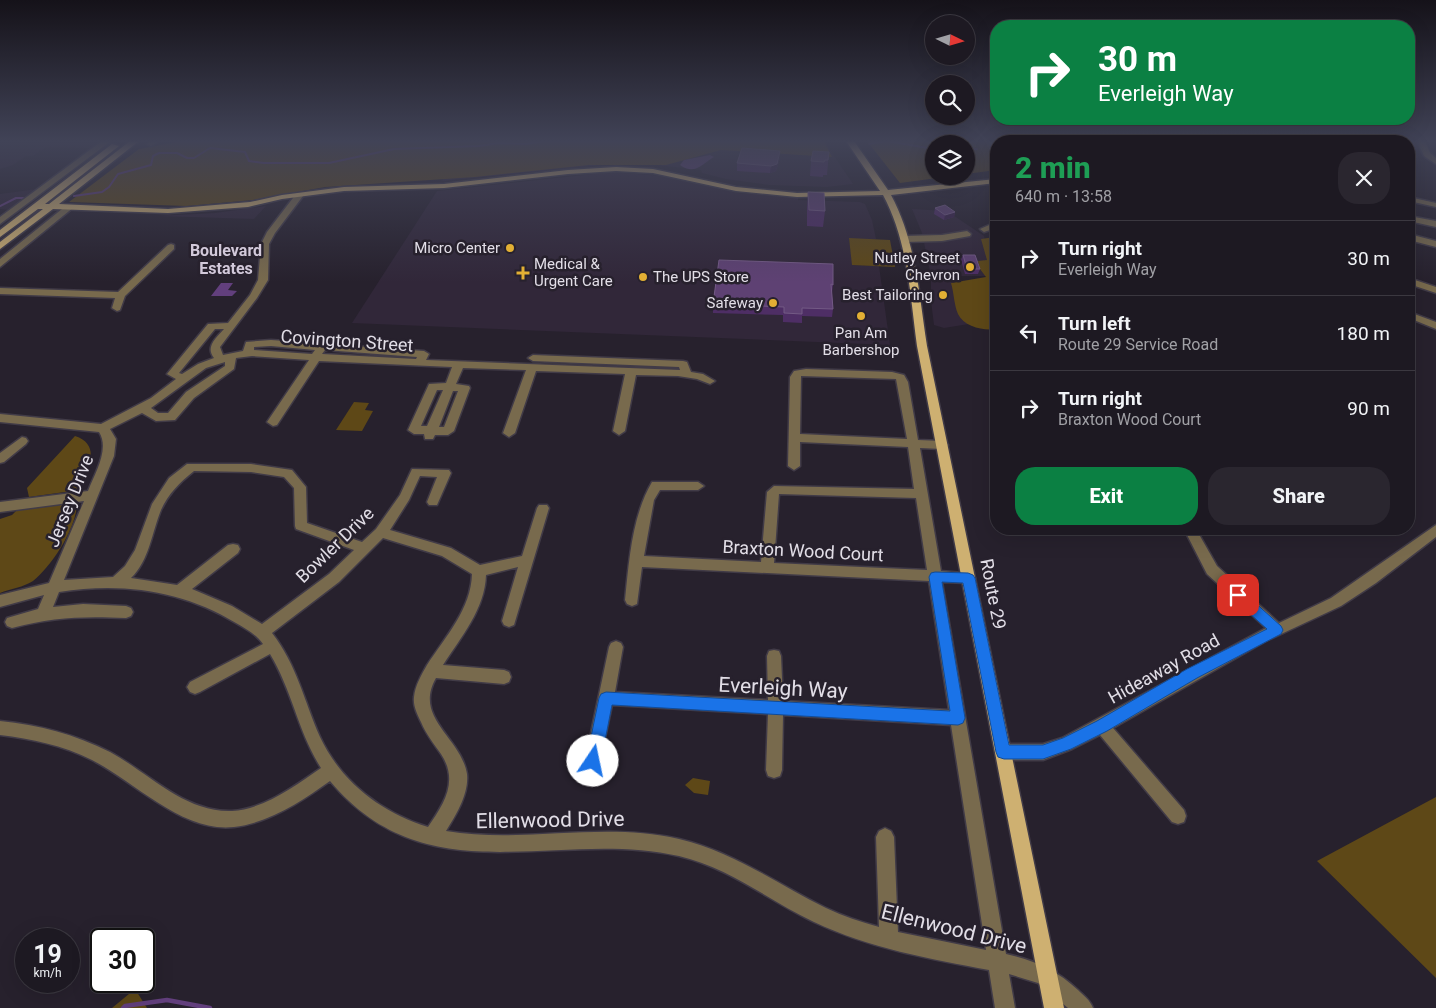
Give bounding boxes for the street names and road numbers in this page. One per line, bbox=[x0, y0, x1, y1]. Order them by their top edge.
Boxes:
street label: Covington Street bbox=[280, 325, 414, 356]
street label: Jersey Drive bbox=[41, 452, 98, 550]
street label: Bowler Drive bbox=[291, 502, 378, 587]
street label: Braxton Wood Court bbox=[722, 536, 884, 565]
street label: Route 29 bbox=[976, 557, 1011, 631]
street label: Hideaway Road bbox=[1104, 629, 1223, 708]
street label: Everleigh Way bbox=[718, 673, 848, 703]
street label: Ellenwood Drive bbox=[475, 807, 625, 833]
street label: Ellenwood Drive bbox=[879, 899, 1029, 959]

